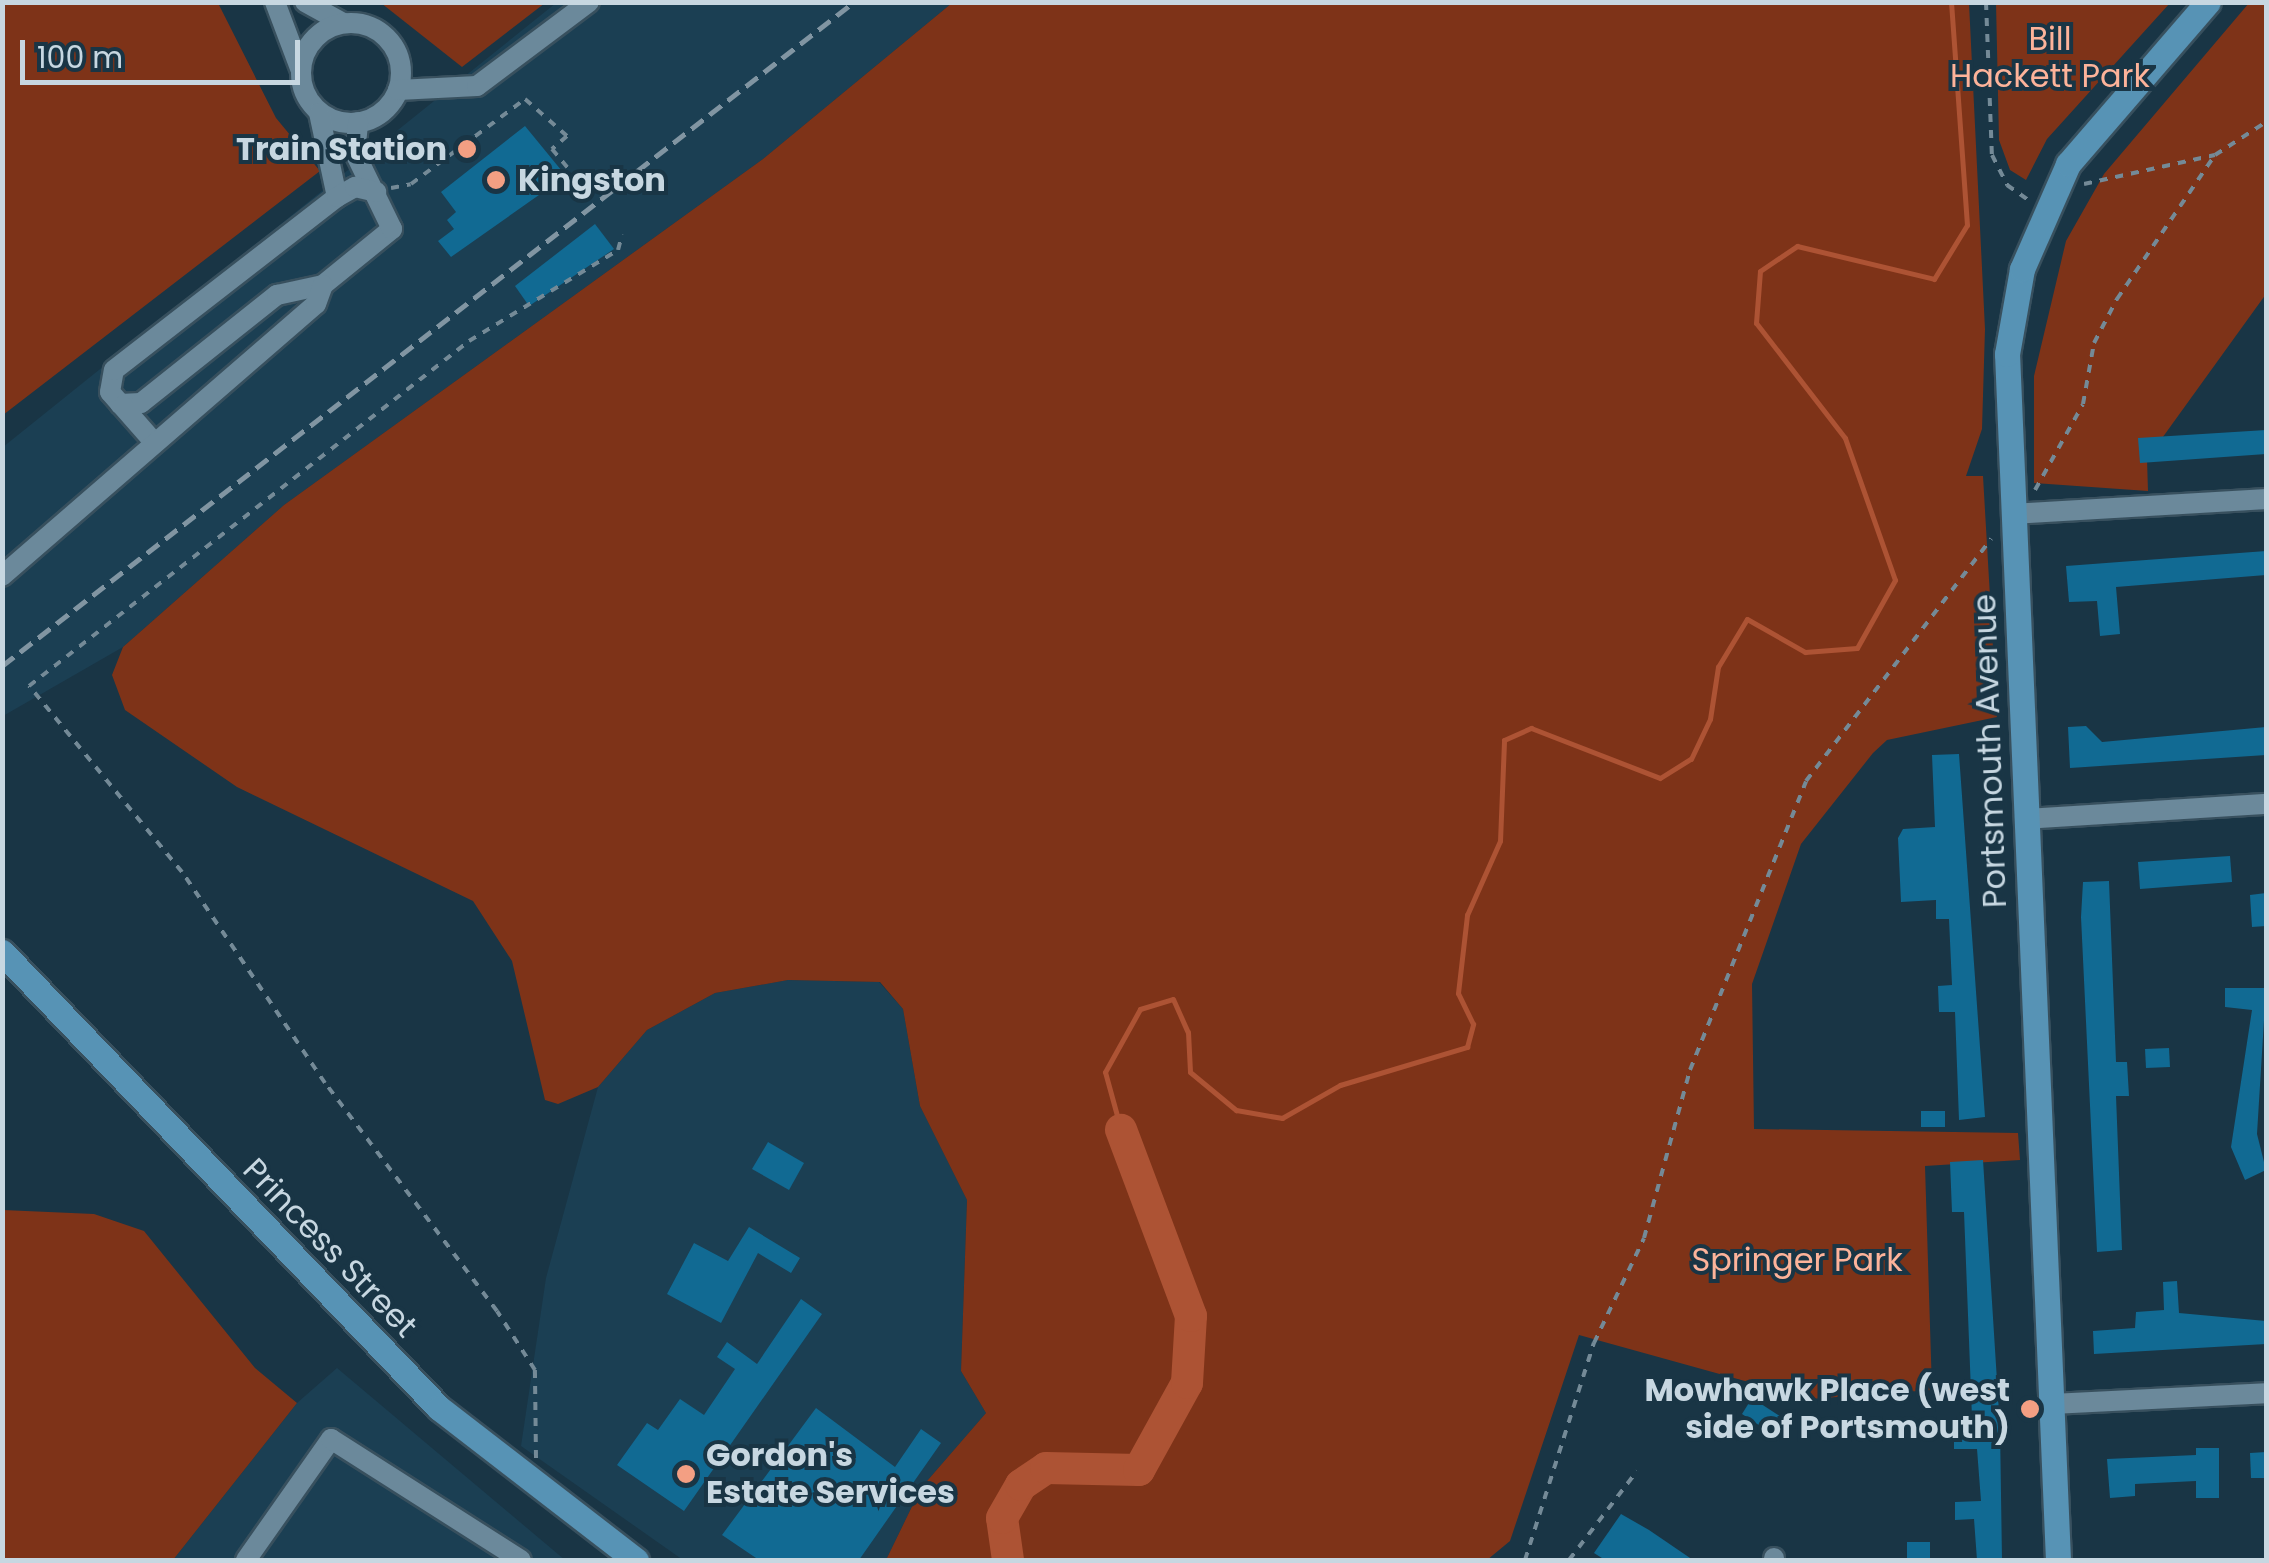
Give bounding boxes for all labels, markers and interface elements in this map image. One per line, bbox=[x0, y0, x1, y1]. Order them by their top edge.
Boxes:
scale bar bbox=[25, 20, 305, 82]
park label: Bill Hackett Park bbox=[1950, 21, 2150, 96]
text: 100 m bbox=[37, 36, 123, 79]
place label: Train Station bbox=[236, 130, 447, 168]
marker: Train Station bbox=[456, 138, 478, 160]
place label: Kingston bbox=[518, 161, 666, 199]
marker: Kingston bbox=[483, 167, 509, 193]
street label: Portsmouth Avenue bbox=[1965, 593, 2015, 909]
street label: Princess Street bbox=[235, 1151, 425, 1345]
park label: Springer Park bbox=[1691, 1241, 1903, 1279]
place label: Mowhawk Place (west side of Portsmouth) bbox=[1644, 1372, 2010, 1447]
marker: Mowhawk Place (west side of Portsmouth) bbox=[2019, 1398, 2041, 1420]
place label: Gordon's Estate Services bbox=[706, 1437, 955, 1512]
marker: Gordon's Estate Services bbox=[675, 1463, 697, 1485]

